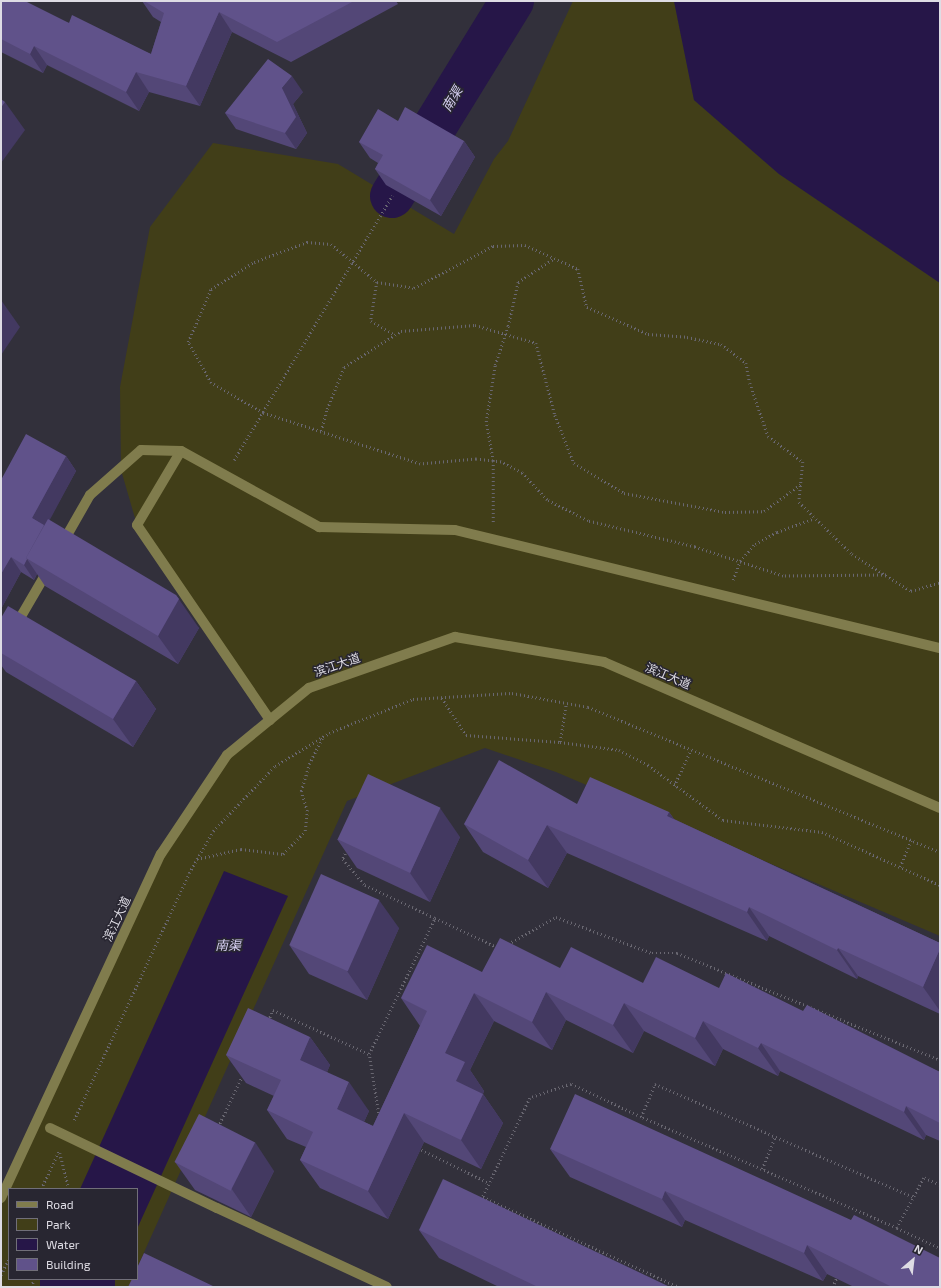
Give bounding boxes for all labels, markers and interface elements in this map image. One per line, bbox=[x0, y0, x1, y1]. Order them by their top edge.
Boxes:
water label: 南渠 bbox=[439, 84, 465, 114]
street label: 滨江大道 bbox=[312, 650, 362, 680]
street label: 滨江大道 bbox=[643, 660, 693, 692]
street label: 滨江大道 bbox=[100, 894, 134, 944]
water label: 南渠 bbox=[215, 937, 241, 953]
legend bbox=[8, 1188, 138, 1280]
text: Road bbox=[46, 1197, 74, 1211]
text: Park bbox=[46, 1217, 71, 1231]
text: Water bbox=[46, 1237, 80, 1251]
north arrow bbox=[893, 1240, 933, 1280]
text: N bbox=[912, 1241, 925, 1257]
text: Building bbox=[46, 1257, 90, 1271]

